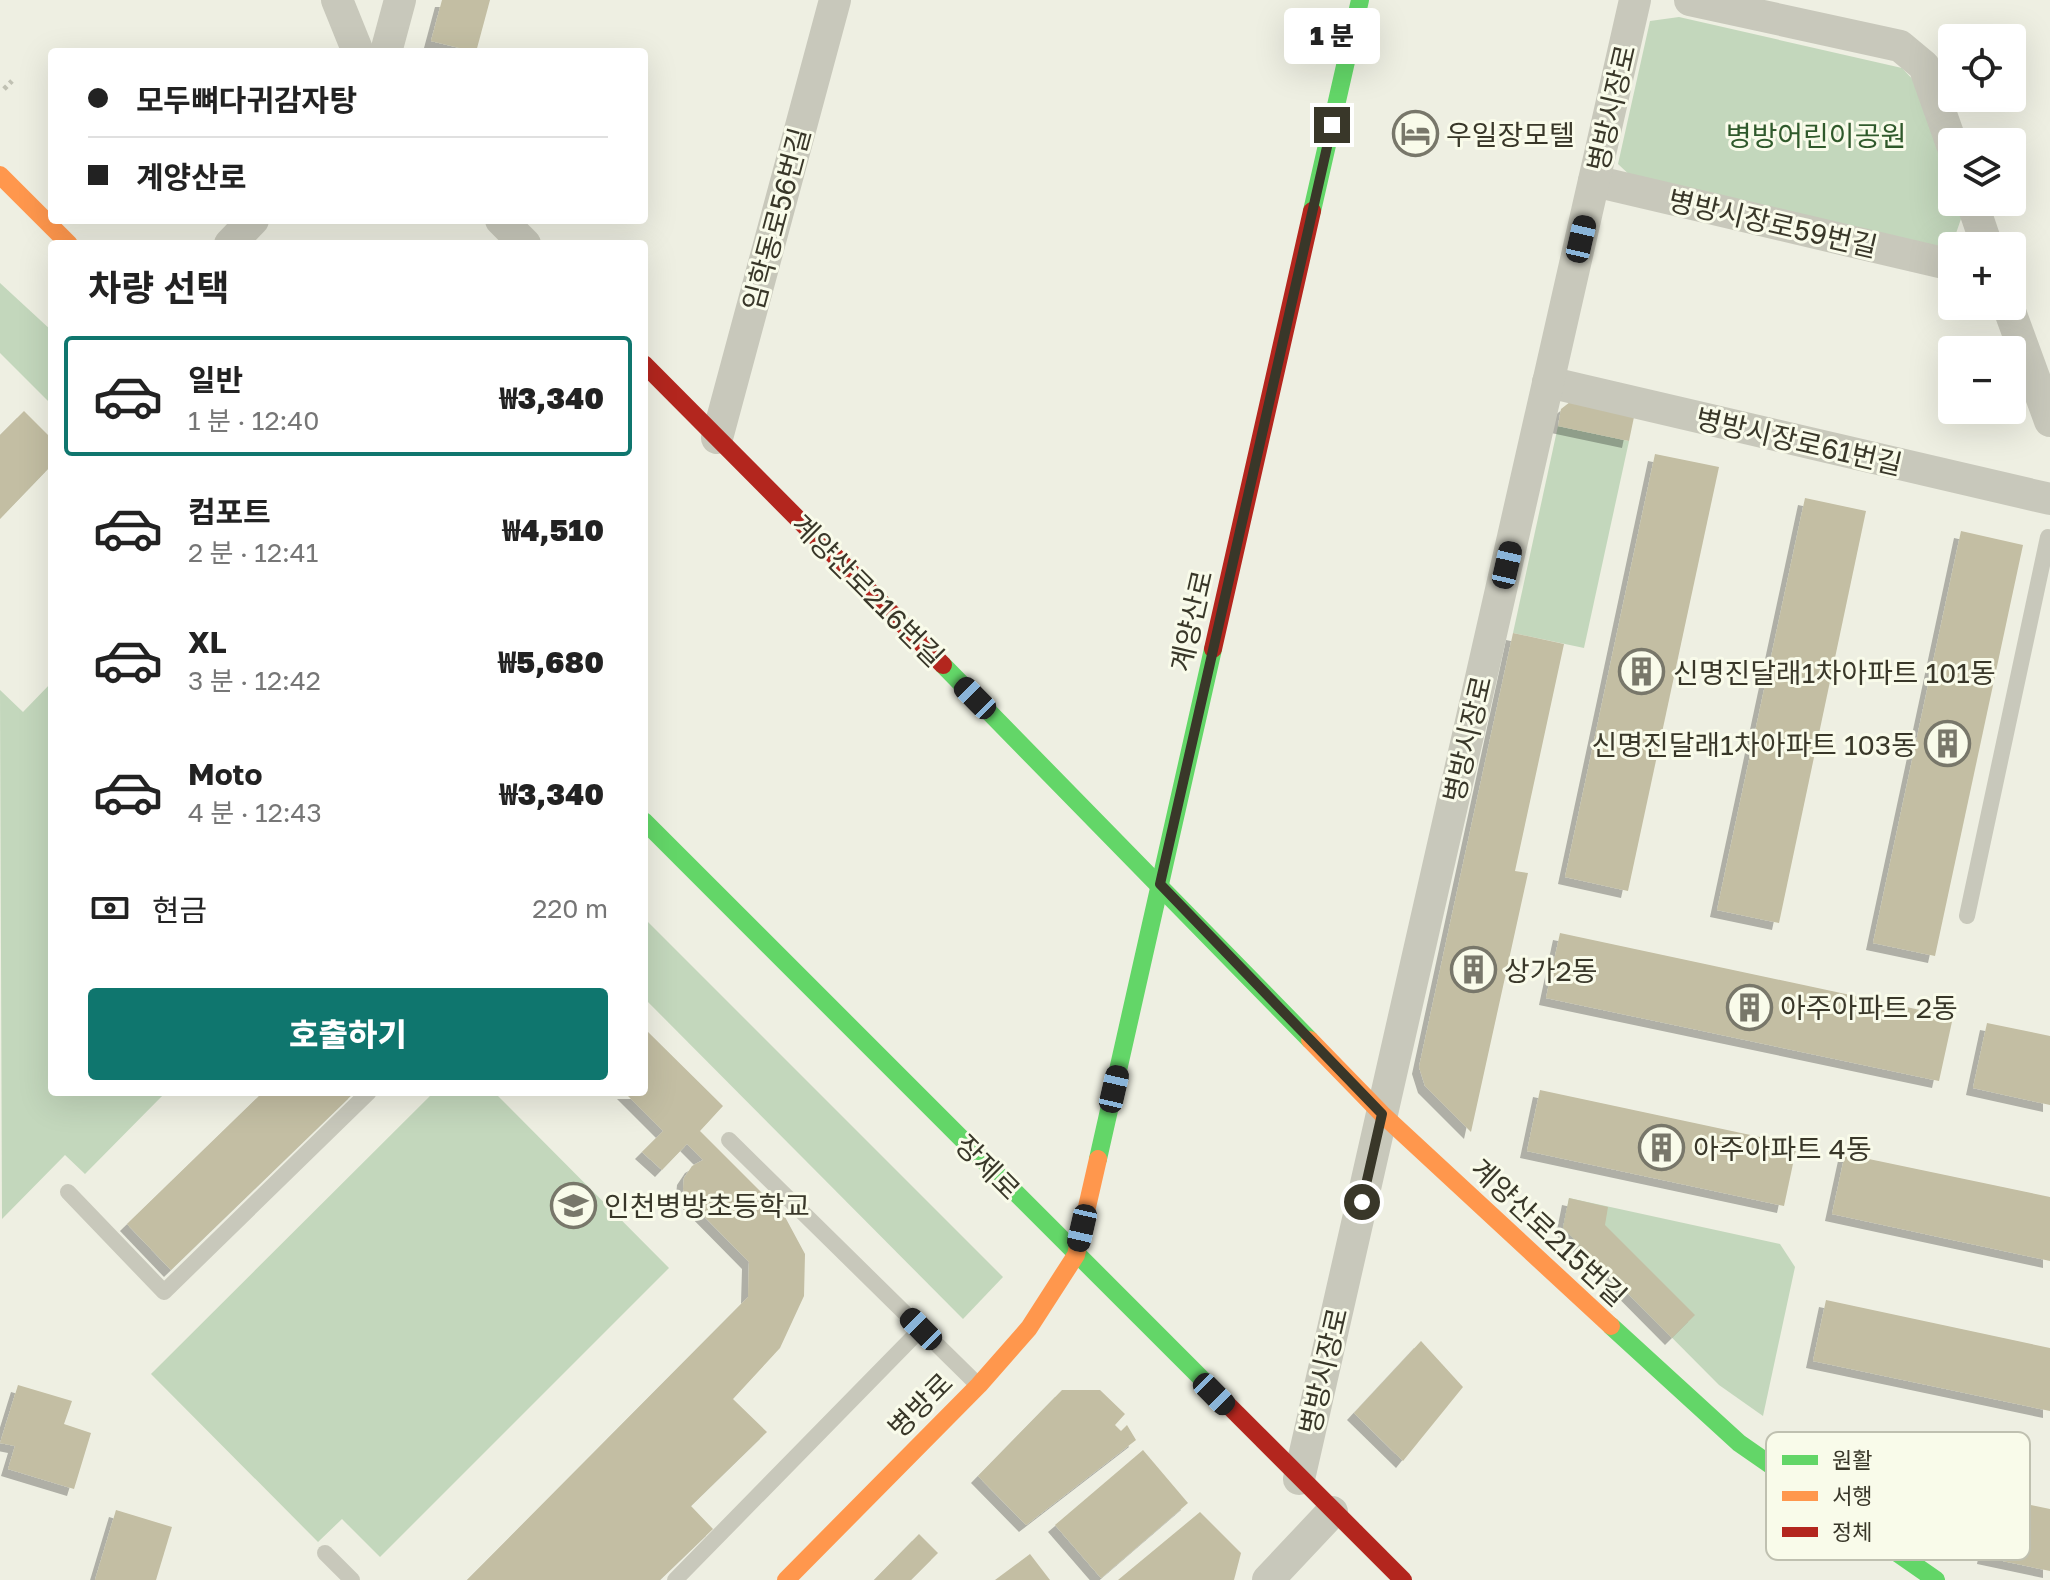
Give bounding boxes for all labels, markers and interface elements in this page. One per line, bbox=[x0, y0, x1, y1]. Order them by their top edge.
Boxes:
callout: 1 분 bbox=[1284, 9, 1380, 65]
text: 1 분 bbox=[1310, 20, 1354, 51]
map controls bbox=[1938, 24, 2026, 424]
button: locate bbox=[1938, 24, 2026, 112]
street label: 병방시장로 bbox=[1580, 42, 1642, 174]
text: 모두뼈다귀감자탕 bbox=[136, 82, 357, 118]
route end bbox=[1314, 107, 1350, 143]
hotel icon: 우일장모텔 bbox=[1391, 110, 1439, 158]
place label: 우일장모텔 bbox=[1446, 118, 1575, 151]
park label: 병방어린이공원 bbox=[1726, 119, 1906, 152]
street label: 임학동로56번길 bbox=[736, 124, 816, 314]
button: layers bbox=[1938, 128, 2026, 216]
text: 계양산로 bbox=[136, 159, 246, 195]
street label: 병방시장로59번길 bbox=[1665, 183, 1881, 263]
car bbox=[1564, 213, 1598, 265]
button: + bbox=[1938, 232, 2026, 320]
text: 차량 선택 bbox=[88, 266, 229, 309]
button: − bbox=[1938, 336, 2026, 424]
icon: car bbox=[92, 360, 164, 432]
text: 일반 bbox=[188, 362, 243, 398]
text: ₩3,340 bbox=[499, 380, 604, 416]
street label: 병방시장로61번길 bbox=[1693, 401, 1905, 481]
text: 1 분 · 12:40 bbox=[188, 405, 319, 436]
icon: car bbox=[92, 492, 164, 564]
text: 컴포트 bbox=[188, 494, 271, 530]
street label: 계양산로216번길 bbox=[785, 507, 951, 673]
text: ₩4,510 bbox=[503, 512, 604, 548]
text: 2 분 · 12:41 bbox=[188, 537, 318, 568]
car bbox=[1490, 539, 1524, 591]
street label: 계양산로 bbox=[1163, 567, 1219, 675]
icon: car bbox=[92, 624, 164, 696]
text: XL bbox=[188, 624, 227, 660]
text: ₩5,680 bbox=[498, 644, 604, 680]
building icon: 신명진달래1차아파트 101동 bbox=[1618, 648, 1666, 696]
place label: 신명진달래1차아파트 101동 bbox=[1673, 656, 1996, 689]
text: 3 분 · 12:42 bbox=[188, 665, 321, 696]
car bbox=[950, 673, 1000, 723]
street label: 병방시장로 bbox=[1436, 673, 1498, 805]
building icon: 신명진달래1차아파트 103동 bbox=[1924, 720, 1972, 768]
place label: 신명진달래1차아파트 103동 bbox=[1591, 728, 1917, 761]
icon: car bbox=[92, 756, 164, 828]
text: Moto bbox=[188, 756, 263, 792]
text: ₩3,340 bbox=[499, 776, 604, 812]
text: 4 분 · 12:43 bbox=[188, 797, 322, 828]
icon: cash bbox=[88, 886, 132, 930]
text: 현금 bbox=[152, 892, 207, 928]
text: 220 m bbox=[532, 893, 608, 924]
building icon: 상가2동 bbox=[1449, 946, 1497, 994]
place label: 상가2동 bbox=[1504, 954, 1598, 987]
building icon: 아주아파트 2동 bbox=[1725, 983, 1773, 1031]
button: 호출하기 bbox=[88, 988, 608, 1080]
place label: 아주아파트 2동 bbox=[1780, 991, 1958, 1024]
car bbox=[1097, 1063, 1131, 1115]
building icon: 아주아파트 4동 bbox=[1638, 1124, 1686, 1172]
street label: 장제로 bbox=[949, 1128, 1027, 1206]
place label: 아주아파트 4동 bbox=[1693, 1132, 1872, 1165]
street label: 계양산로215번길 bbox=[1464, 1152, 1634, 1312]
school or university icon: 인천병방초등학교 bbox=[549, 1181, 597, 1229]
route start bbox=[1344, 1184, 1380, 1220]
place label: 인천병방초등학교 bbox=[604, 1189, 810, 1222]
car bbox=[1065, 1202, 1099, 1254]
car bbox=[896, 1304, 946, 1354]
street label: 병방시장로 bbox=[1292, 1305, 1354, 1437]
street label: 병방로 bbox=[881, 1366, 959, 1444]
car bbox=[1189, 1369, 1239, 1419]
legend bbox=[1766, 1432, 2030, 1560]
text: 원활 bbox=[1832, 1446, 1872, 1473]
text: 서행 bbox=[1832, 1482, 1872, 1509]
text: 정체 bbox=[1832, 1518, 1872, 1545]

